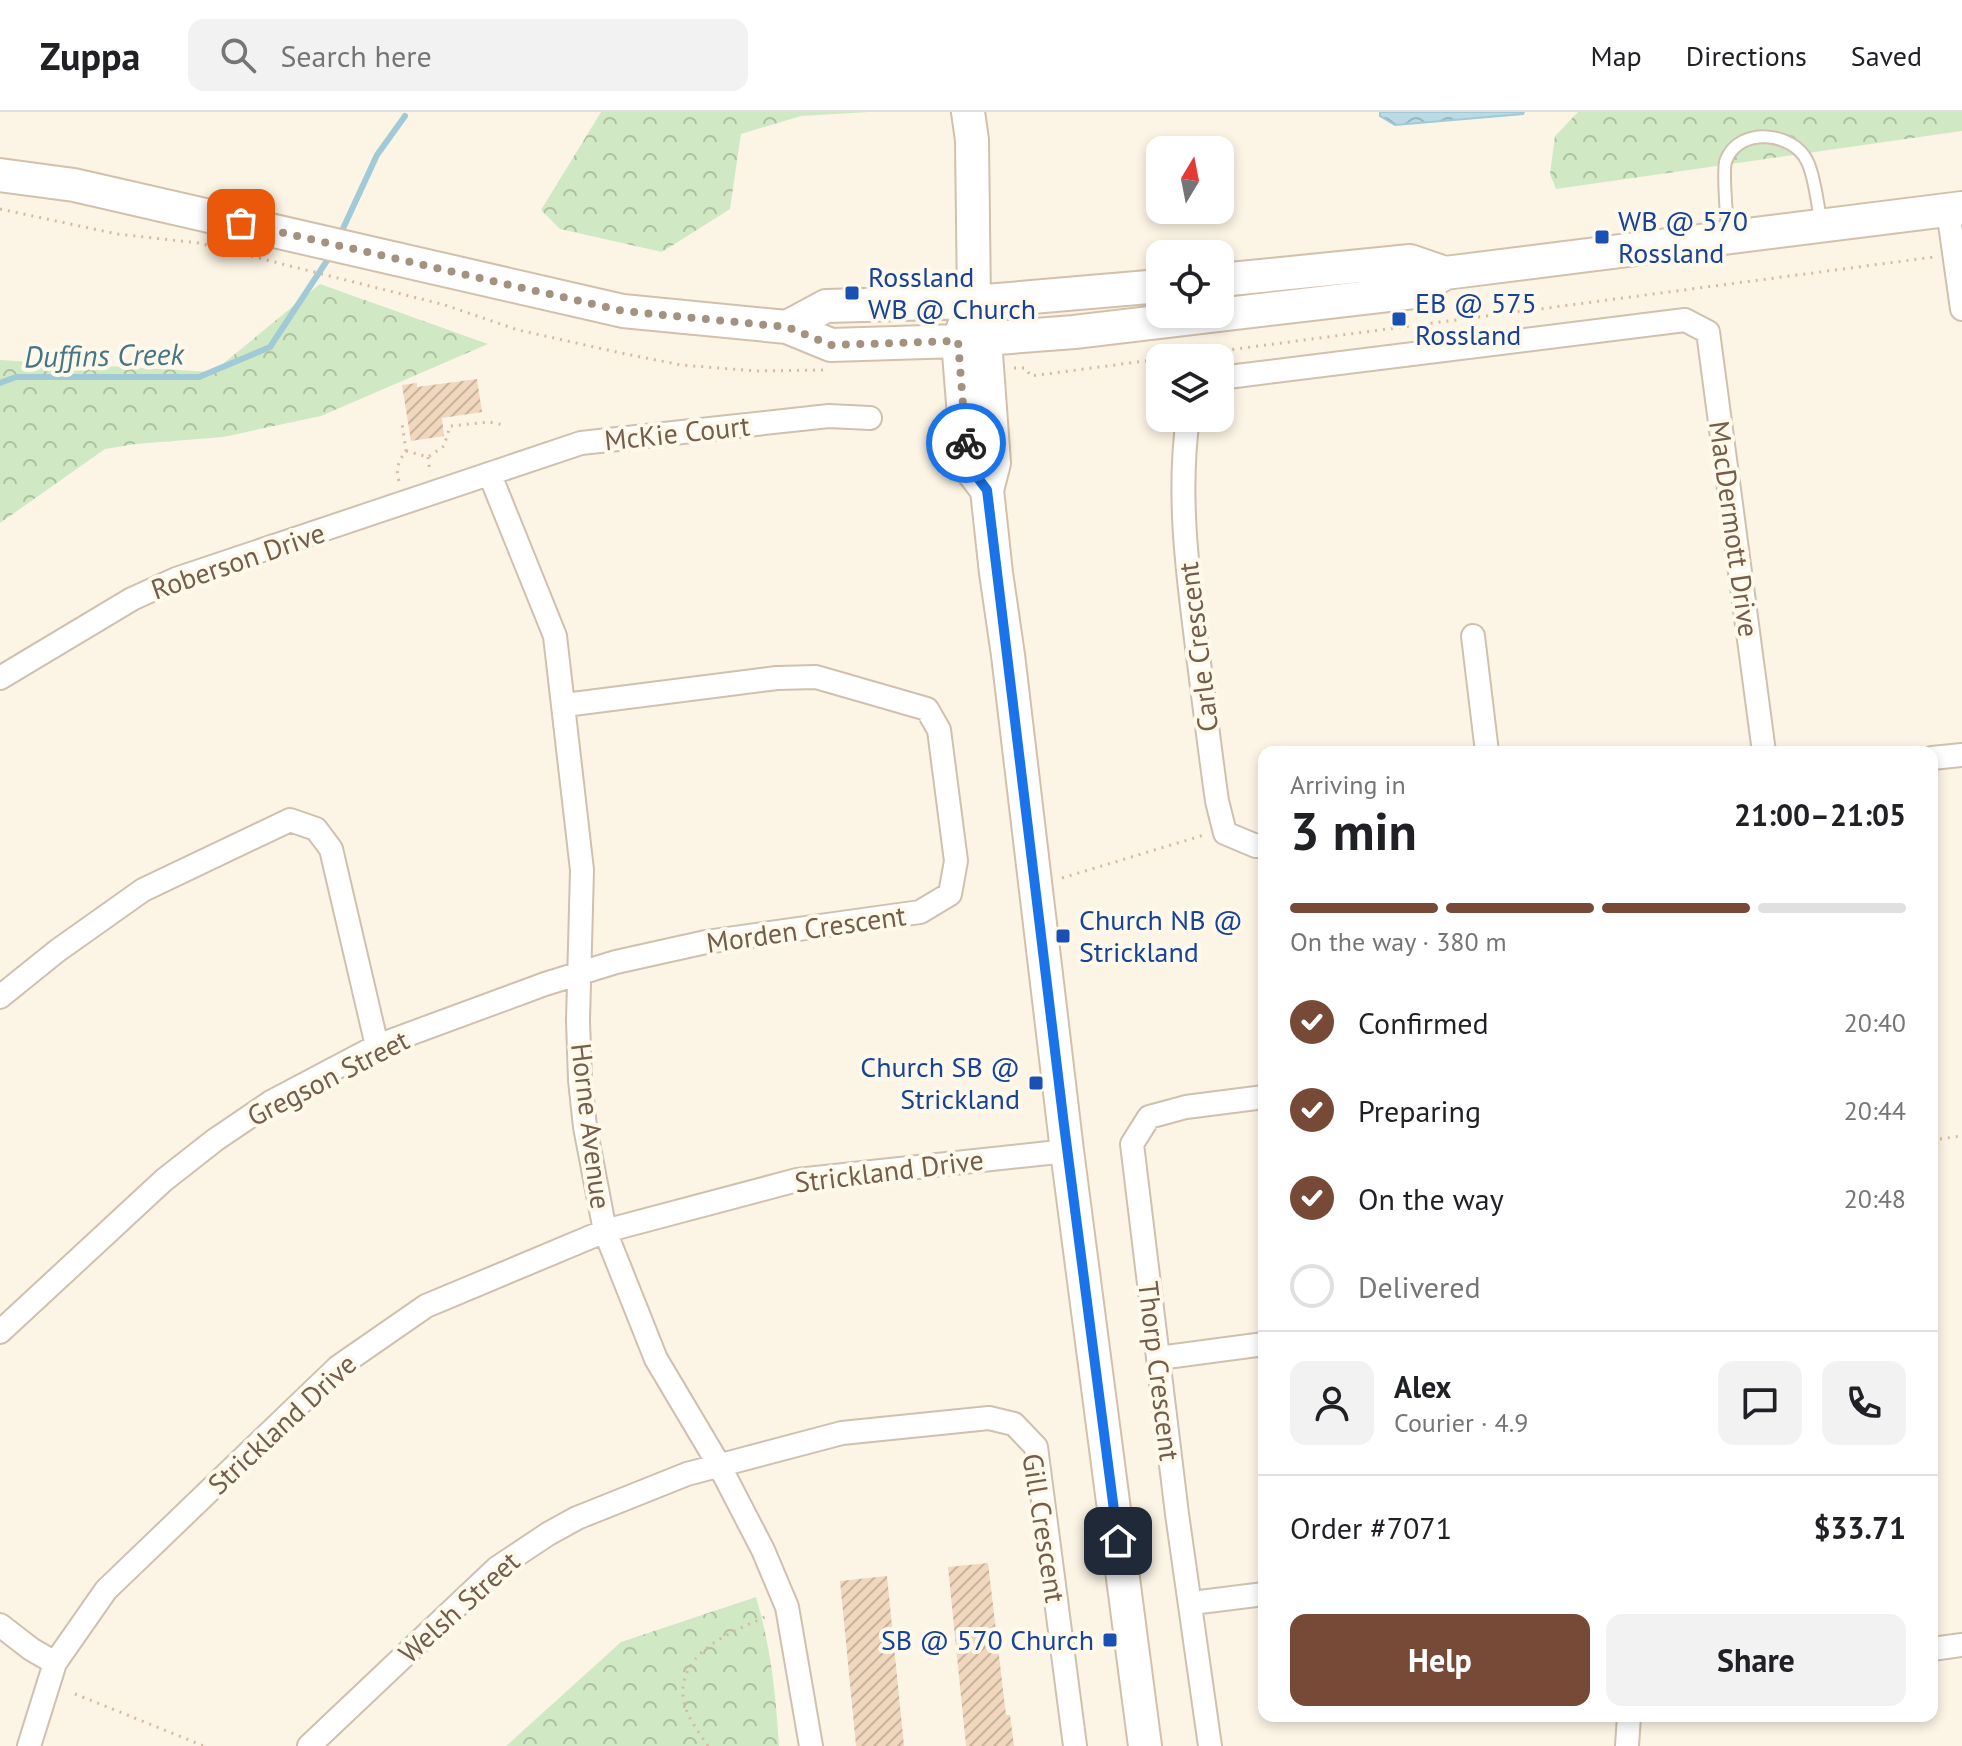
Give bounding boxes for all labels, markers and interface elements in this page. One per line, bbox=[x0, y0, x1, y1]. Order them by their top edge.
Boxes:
search box bbox=[188, 19, 748, 91]
text: Zuppa bbox=[40, 31, 140, 80]
icon: search bbox=[216, 33, 260, 77]
text: Search here bbox=[280, 36, 432, 75]
text: Map bbox=[1591, 37, 1642, 74]
text: Directions bbox=[1686, 37, 1807, 74]
text: Saved bbox=[1851, 37, 1922, 74]
north arrow bbox=[1146, 136, 1234, 224]
map controls bbox=[1146, 136, 1234, 432]
pin bbox=[207, 189, 275, 257]
icon: bag bbox=[219, 201, 263, 245]
place label: WB @ 570 Rossland bbox=[1618, 202, 1748, 271]
marker: WB @ 570 Rossland bbox=[1593, 228, 1611, 246]
button: locate bbox=[1146, 240, 1234, 328]
place label: Rossland WB @ Church bbox=[868, 258, 1036, 327]
marker: Rossland WB @ Church bbox=[843, 284, 861, 302]
place label: EB @ 575 Rossland bbox=[1415, 284, 1537, 353]
marker: EB @ 575 Rossland bbox=[1390, 310, 1408, 328]
water label: Duffins Creek bbox=[24, 334, 186, 375]
button: layers bbox=[1146, 344, 1234, 432]
courier bbox=[926, 403, 1006, 483]
street label: McKie Court bbox=[602, 406, 752, 459]
street label: MacDermott Drive bbox=[1701, 419, 1768, 639]
icon: bike bbox=[944, 421, 988, 465]
street label: Roberson Drive bbox=[146, 513, 330, 608]
street label: Carle Crescent bbox=[1169, 560, 1226, 734]
text: Arriving in bbox=[1290, 768, 1406, 801]
text: 21:00–21:05 bbox=[1734, 795, 1906, 834]
text: 3 min bbox=[1290, 797, 1417, 864]
street label: Morden Crescent bbox=[704, 896, 908, 961]
place label: Church NB @ Strickland bbox=[1079, 901, 1243, 970]
text: On the way · 380 m bbox=[1290, 925, 1507, 958]
marker: Church NB @ Strickland bbox=[1054, 927, 1072, 945]
icon: check bbox=[1290, 1000, 1334, 1044]
text: Confirmed bbox=[1358, 1003, 1489, 1042]
text: 20:40 bbox=[1844, 1006, 1906, 1039]
street label: Gregson Street bbox=[241, 1021, 415, 1134]
street label: Horne Avenue bbox=[563, 1041, 620, 1211]
place label: Church SB @ Strickland bbox=[860, 1048, 1020, 1117]
marker: Church SB @ Strickland bbox=[1027, 1074, 1045, 1092]
icon: check bbox=[1290, 1088, 1334, 1132]
text: Preparing bbox=[1358, 1091, 1481, 1130]
text: 20:44 bbox=[1844, 1094, 1906, 1127]
street label: Strickland Drive bbox=[792, 1141, 986, 1200]
icon: check bbox=[1290, 1176, 1334, 1220]
text: On the way bbox=[1358, 1179, 1504, 1218]
text: 20:48 bbox=[1844, 1182, 1906, 1215]
text: Delivered bbox=[1358, 1267, 1481, 1306]
street label: Thorp Crescent bbox=[1130, 1279, 1189, 1463]
street label: Strickland Drive bbox=[200, 1345, 364, 1502]
button: person bbox=[1290, 1361, 1374, 1445]
button: chat bbox=[1718, 1361, 1802, 1445]
button: phone bbox=[1822, 1361, 1906, 1445]
text: Alex bbox=[1394, 1367, 1451, 1406]
text: Courier · 4.9 bbox=[1394, 1406, 1528, 1439]
street label: Gill Crescent bbox=[1014, 1451, 1075, 1606]
pin bbox=[1084, 1507, 1152, 1575]
text: Order #7071 bbox=[1290, 1508, 1452, 1547]
text: $33.71 bbox=[1814, 1508, 1906, 1547]
icon: home bbox=[1096, 1519, 1140, 1563]
street label: Welsh Street bbox=[390, 1542, 527, 1671]
button: Help bbox=[1290, 1614, 1590, 1706]
button: Share bbox=[1606, 1614, 1906, 1706]
place label: SB @ 570 Church bbox=[881, 1621, 1094, 1658]
marker: SB @ 570 Church bbox=[1101, 1631, 1119, 1649]

